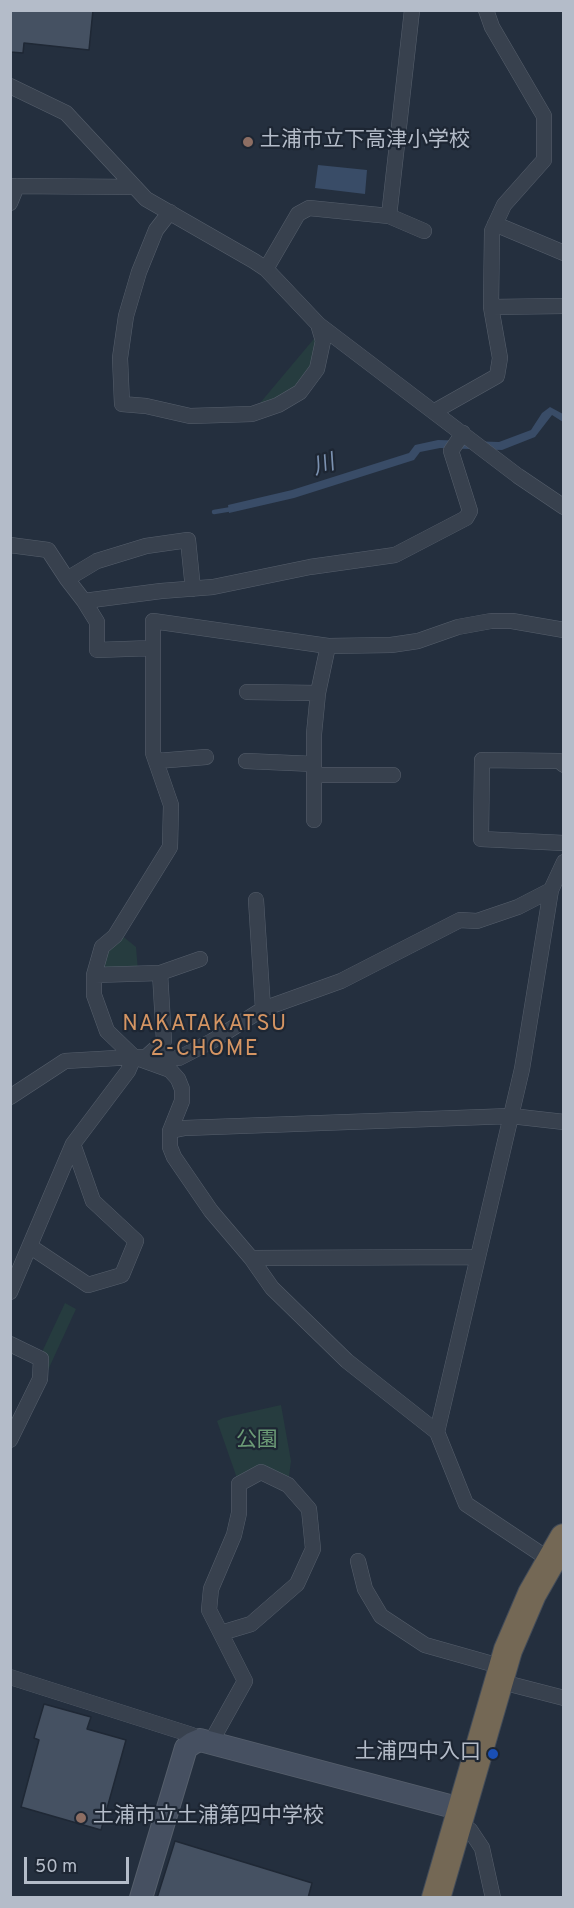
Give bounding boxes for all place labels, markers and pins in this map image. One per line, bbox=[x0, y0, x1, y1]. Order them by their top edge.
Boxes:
place label: 土浦市立下高津小学校 bbox=[260, 129, 470, 155]
marker: 土浦市立下高津小学校 bbox=[241, 135, 255, 149]
place label: 土浦四中入口 bbox=[355, 1741, 481, 1767]
marker: 土浦四中入口 bbox=[486, 1747, 500, 1761]
place label: 土浦市立土浦第四中学校 bbox=[93, 1805, 324, 1831]
marker: 土浦市立土浦第四中学校 bbox=[74, 1811, 88, 1825]

